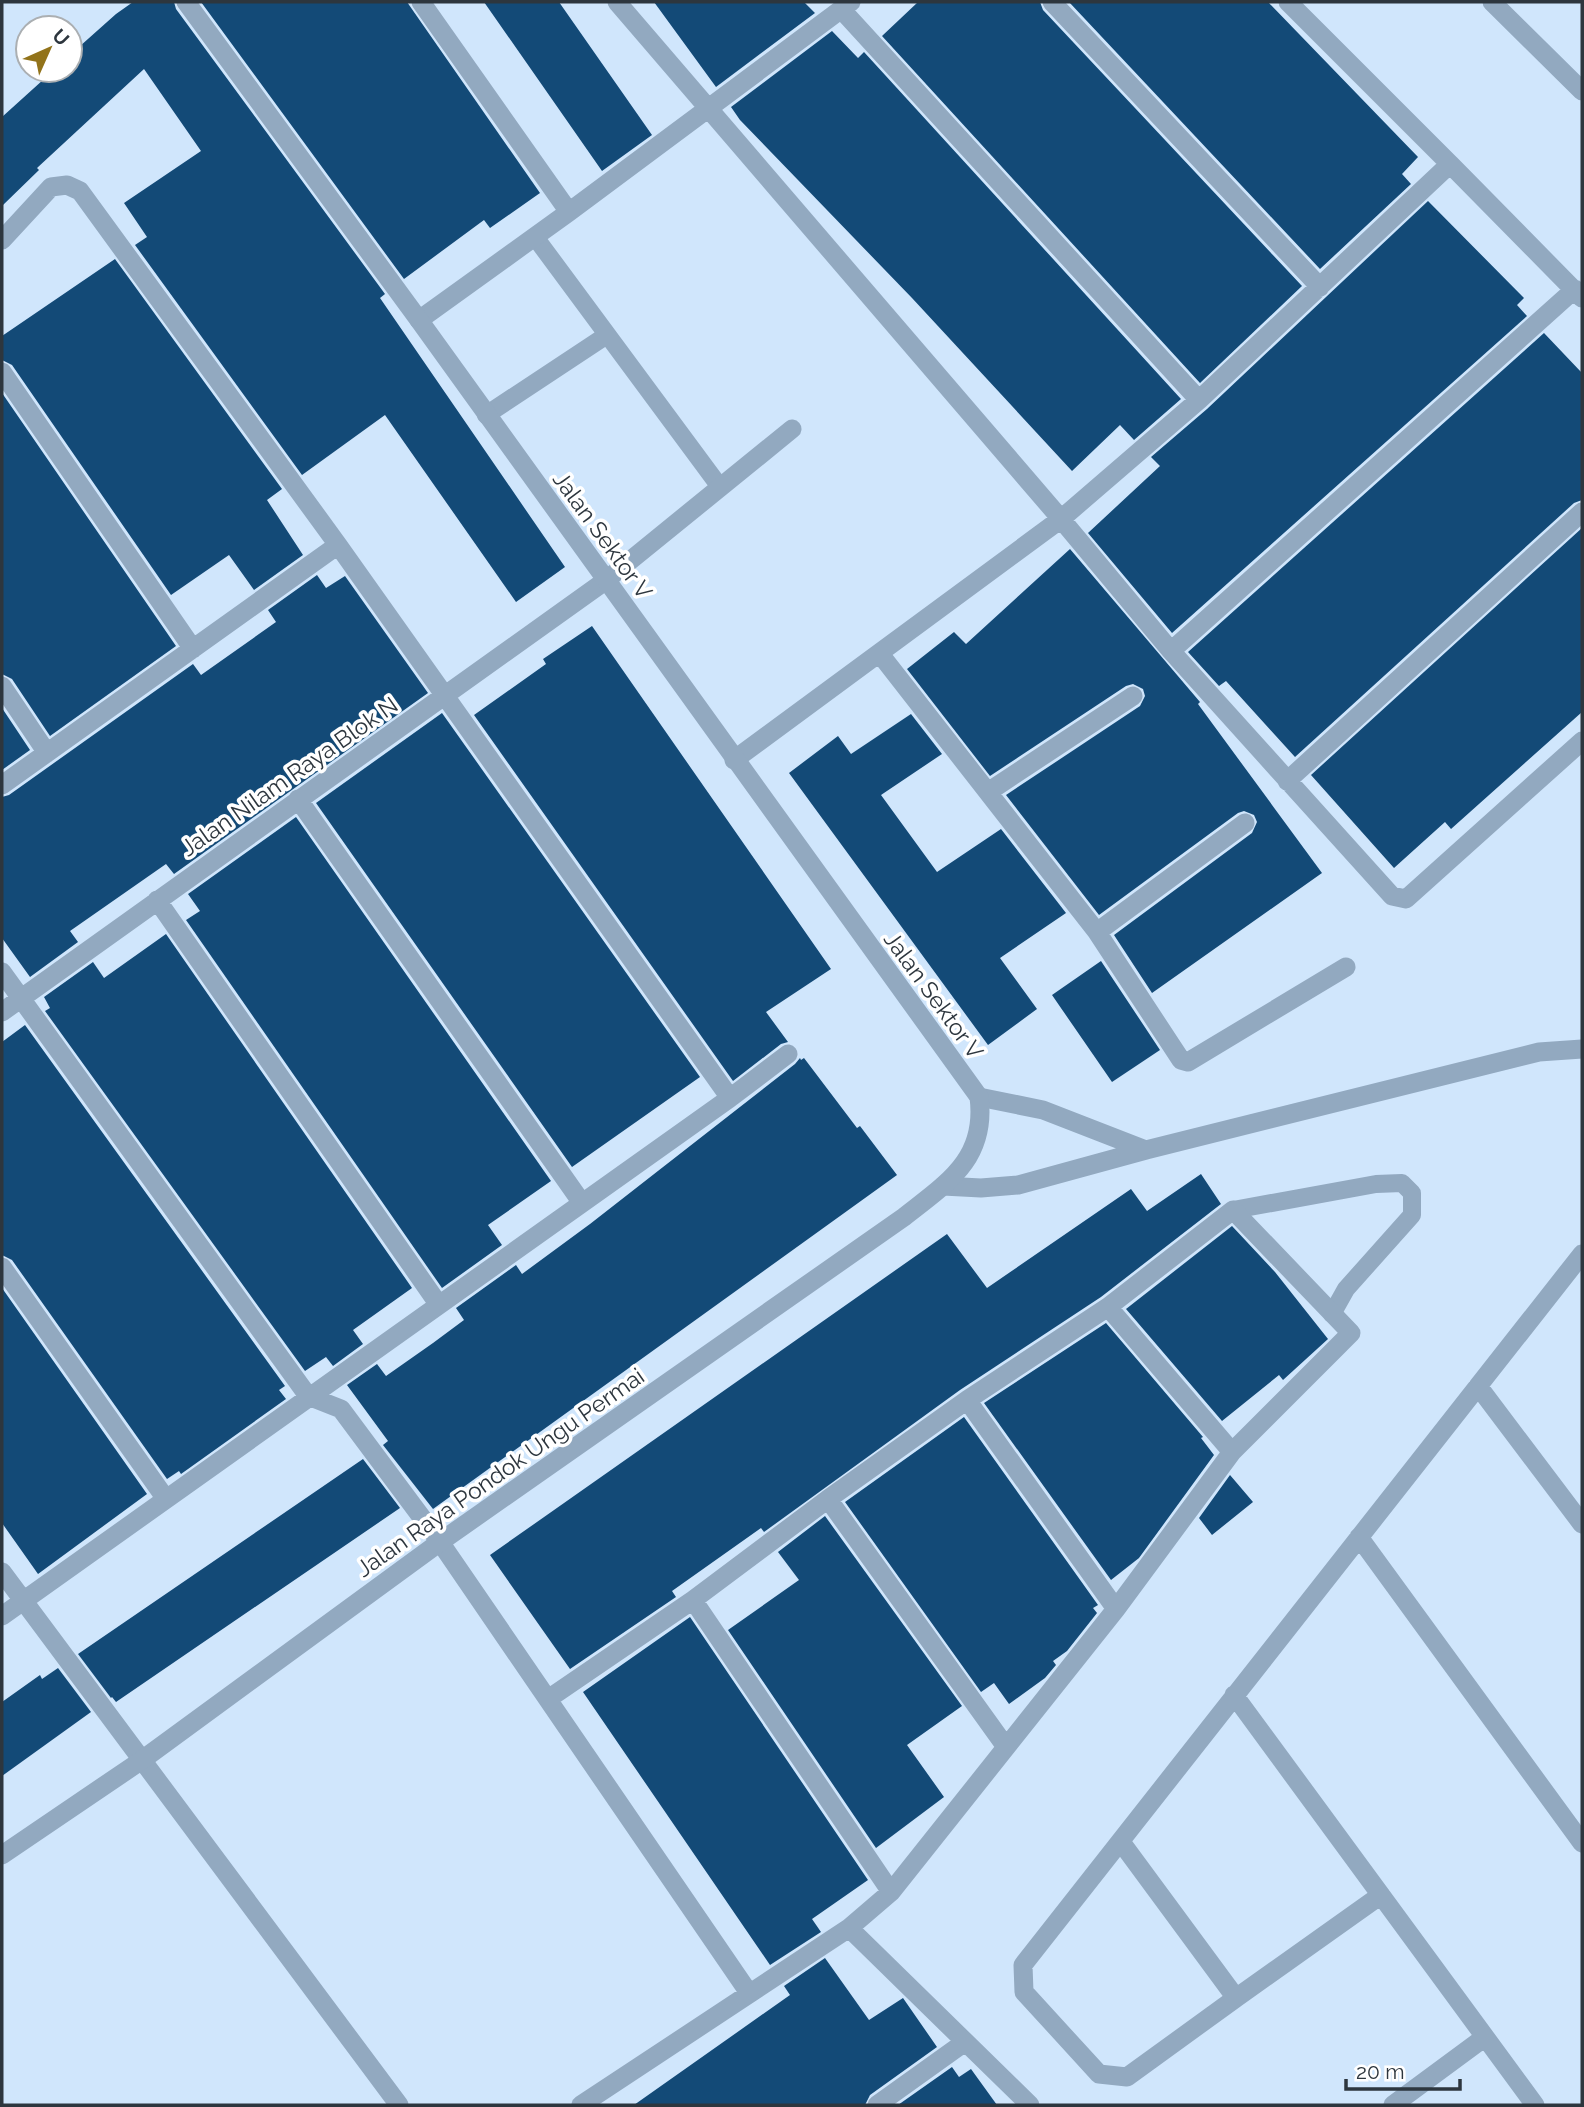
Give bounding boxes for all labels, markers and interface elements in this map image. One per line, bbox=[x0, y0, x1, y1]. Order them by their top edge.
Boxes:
north arrow bbox=[14, 14, 84, 84]
text: U bbox=[48, 24, 74, 50]
street label: Jalan Sektor V bbox=[548, 466, 658, 604]
street label: Jalan Nilam Raya Blok N bbox=[175, 691, 403, 861]
street label: Jalan Sektor V bbox=[879, 926, 989, 1064]
street label: Jalan Raya Pondok Ungu Permai bbox=[351, 1362, 649, 1582]
scale bar bbox=[1346, 2048, 1460, 2092]
text: 20 m bbox=[1356, 2059, 1404, 2084]

